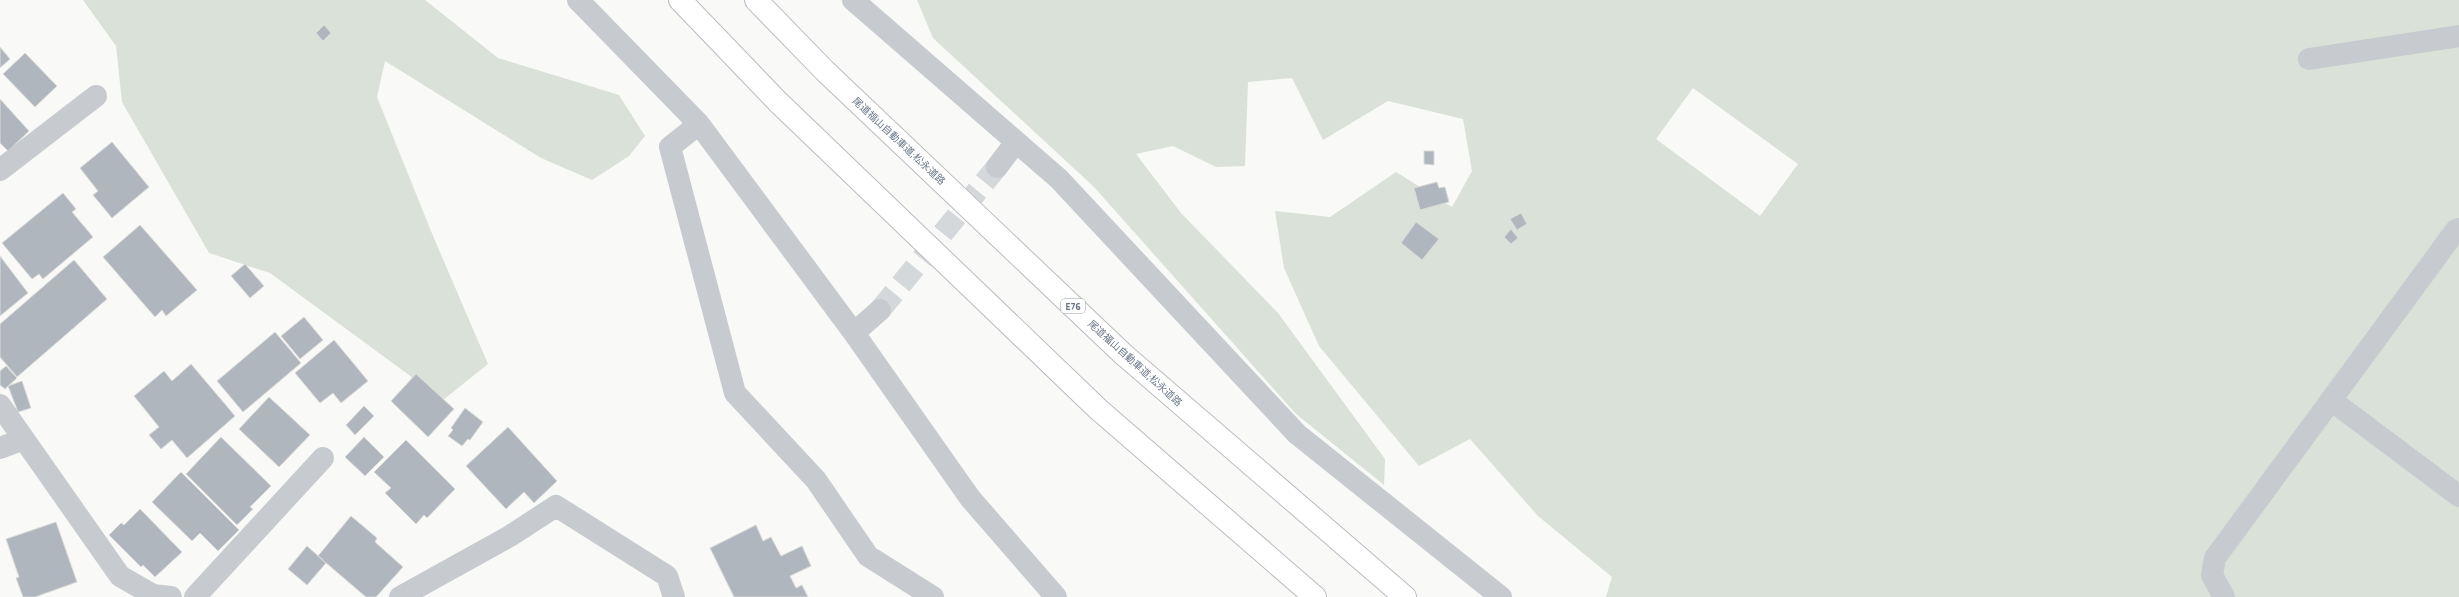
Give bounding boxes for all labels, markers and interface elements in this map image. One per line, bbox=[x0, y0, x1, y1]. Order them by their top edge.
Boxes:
street label: 尾道福山自動車道;松永道路 bbox=[849, 94, 949, 188]
road number: E76 bbox=[1061, 299, 1085, 313]
street label: 尾道福山自動車道;松永道路 bbox=[1084, 316, 1186, 410]

